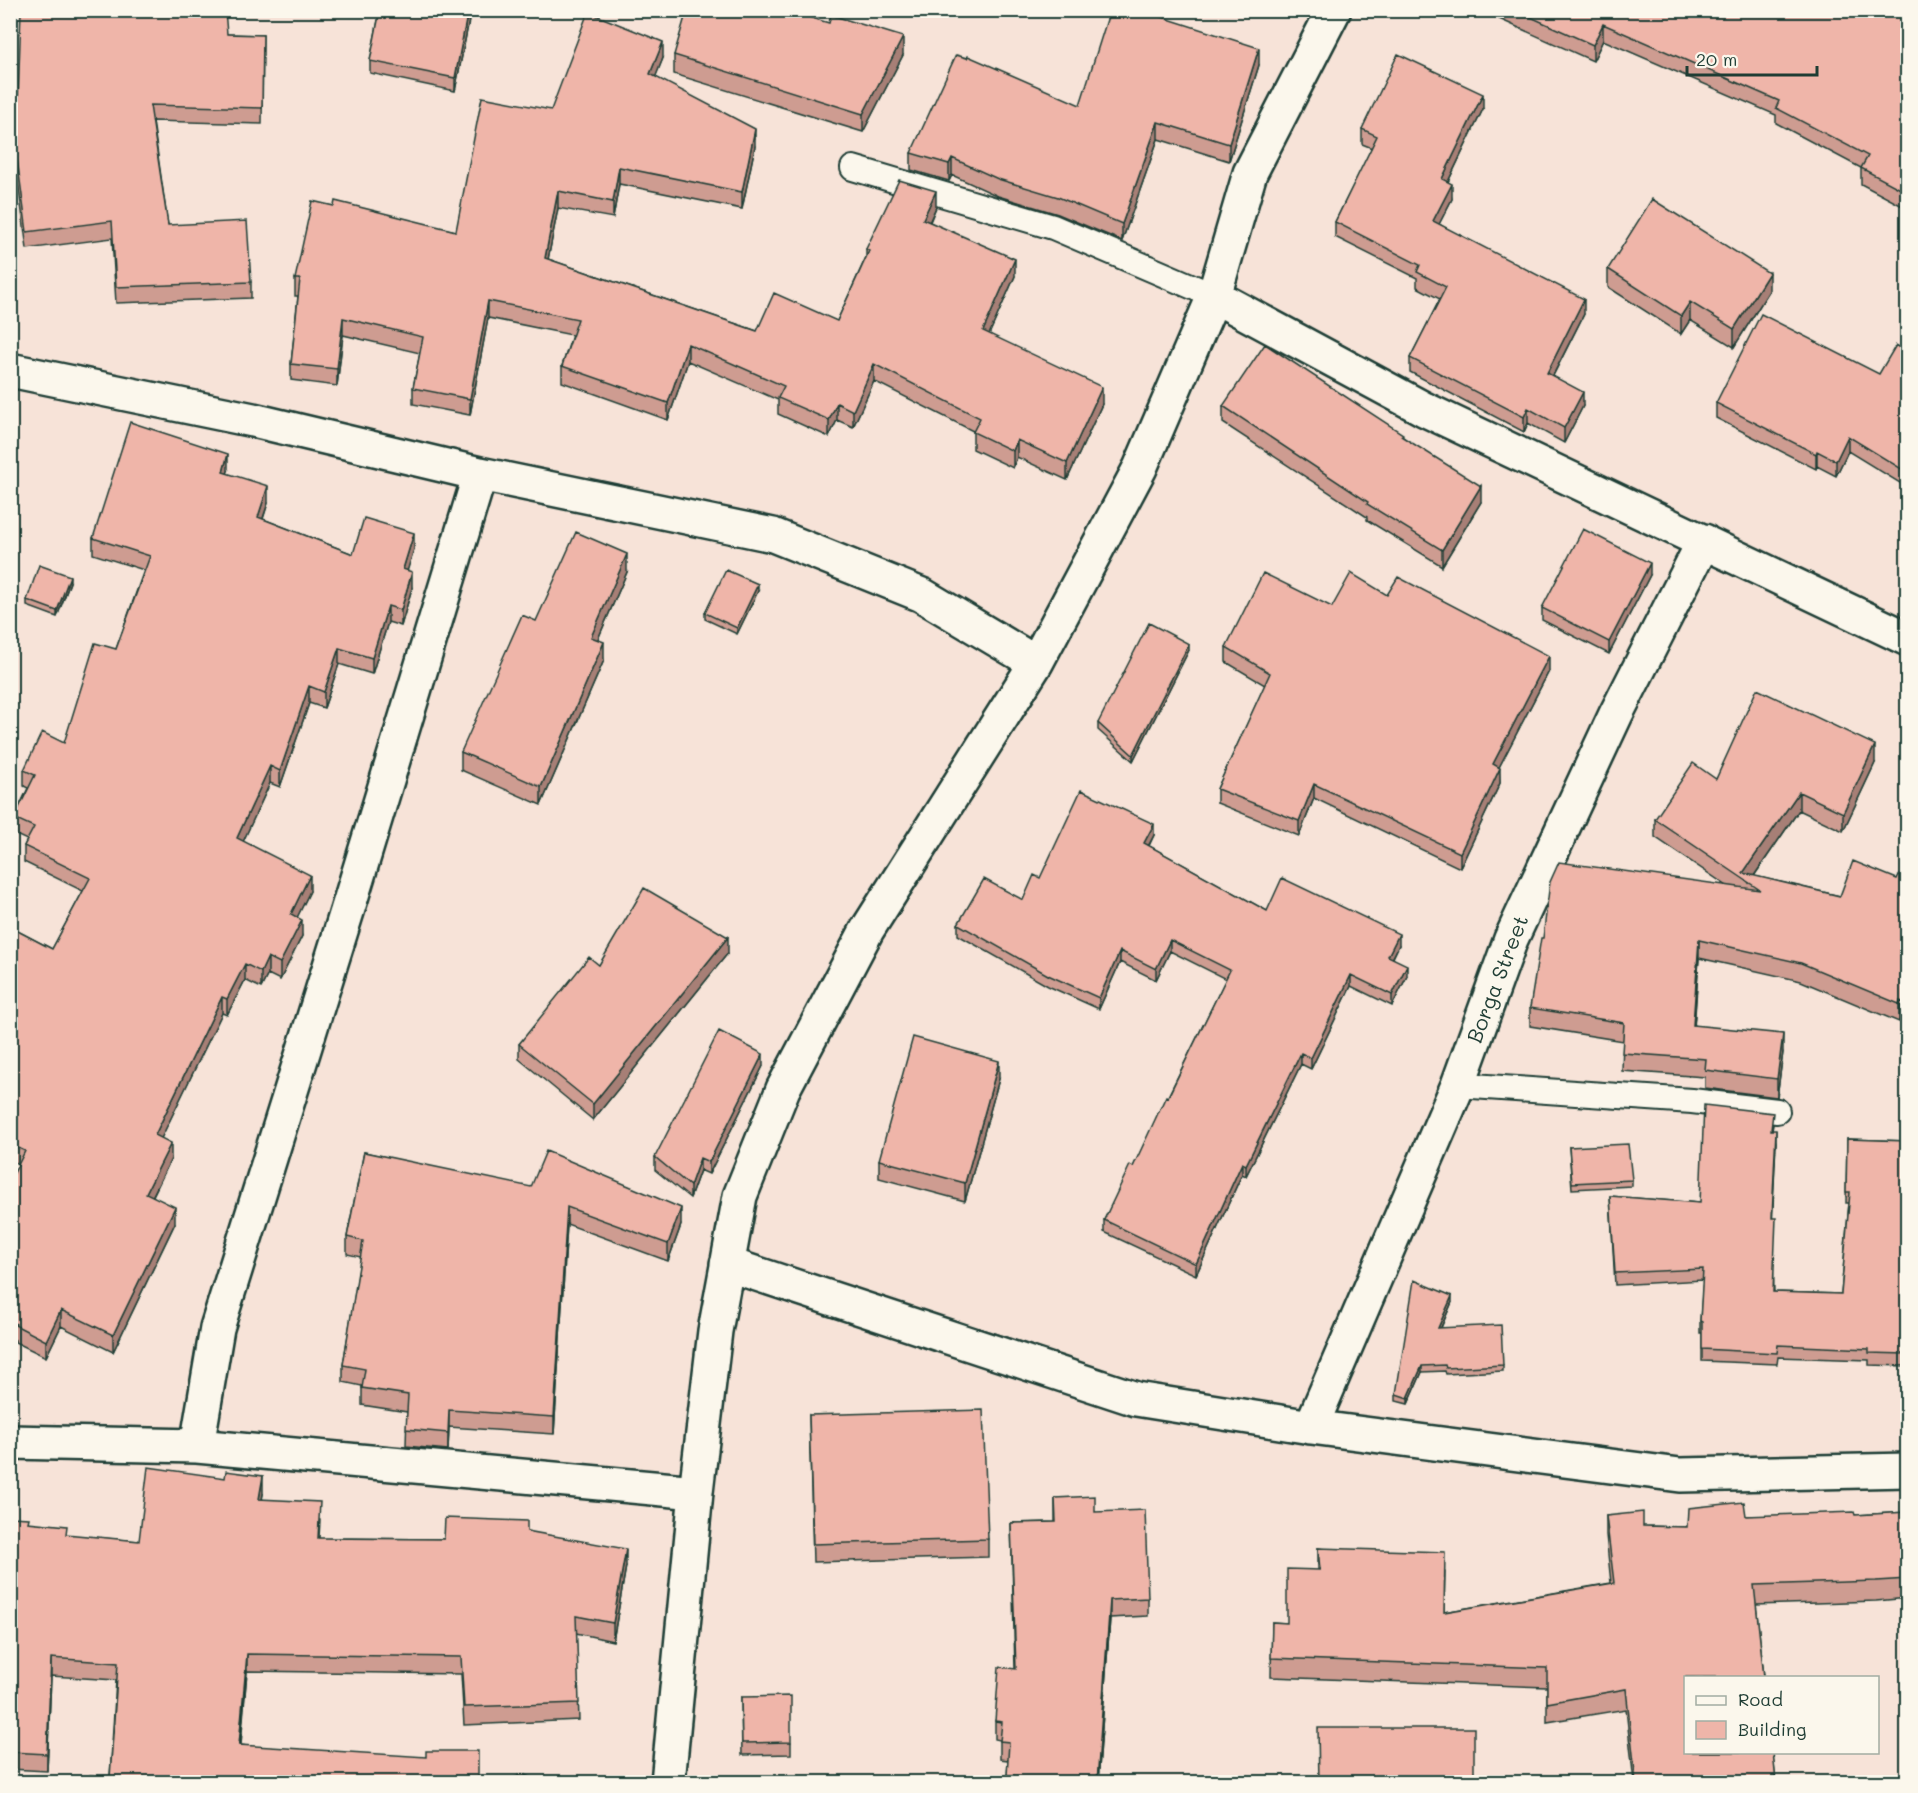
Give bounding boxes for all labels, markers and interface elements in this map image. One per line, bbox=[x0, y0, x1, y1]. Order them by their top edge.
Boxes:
scale bar bbox=[1687, 39, 1818, 77]
text: 20 m bbox=[1696, 47, 1737, 71]
street label: Borga Street bbox=[1460, 911, 1533, 1046]
legend bbox=[1684, 1676, 1879, 1754]
text: Road bbox=[1738, 1687, 1783, 1711]
text: Building bbox=[1738, 1717, 1806, 1741]

